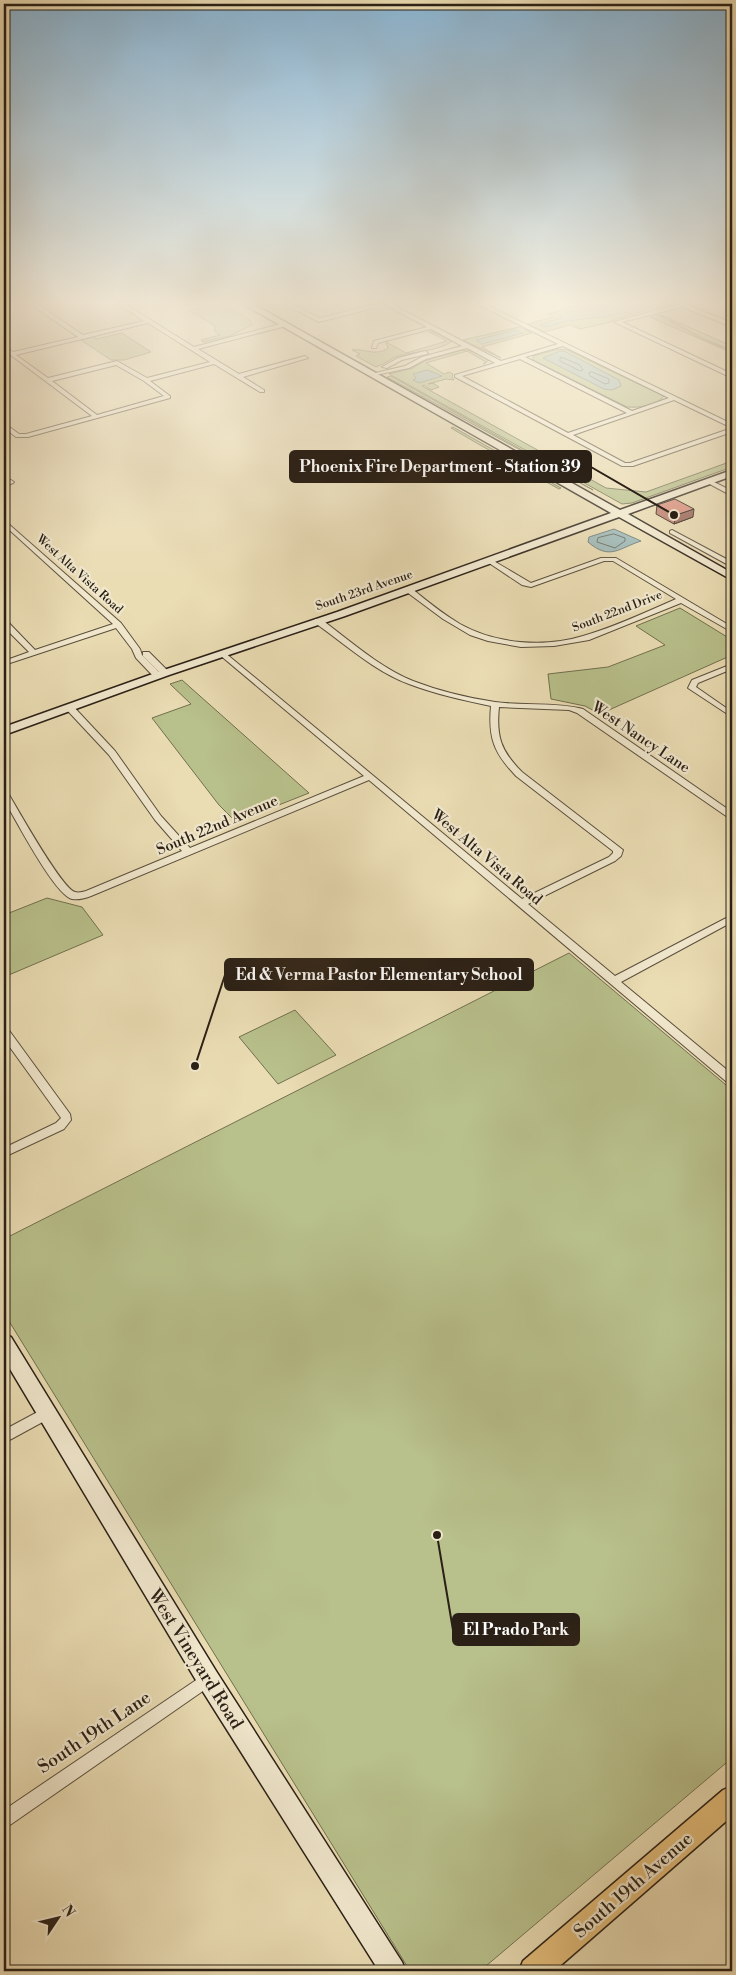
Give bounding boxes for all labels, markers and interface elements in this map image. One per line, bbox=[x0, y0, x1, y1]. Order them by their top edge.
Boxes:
callout: Phoenix Fire Department - Station 39 bbox=[290, 451, 591, 482]
text: Phoenix Fire Department - Station 39 bbox=[299, 457, 581, 477]
street label: West Alta Vista Road bbox=[33, 531, 126, 617]
street label: South 23rd Avenue bbox=[314, 567, 415, 614]
street label: South 22nd Drive bbox=[570, 587, 664, 636]
street label: West Nancy Lane bbox=[587, 697, 694, 777]
street label: South 22nd Avenue bbox=[154, 791, 281, 860]
street label: West Alta Vista Road bbox=[427, 805, 546, 910]
callout: Ed & Verma Pastor Elementary School bbox=[225, 959, 533, 990]
text: Ed & Verma Pastor Elementary School bbox=[235, 965, 523, 985]
street label: West Vineyard Road bbox=[143, 1584, 248, 1734]
callout: El Prado Park bbox=[453, 1614, 579, 1645]
text: El Prado Park bbox=[463, 1620, 570, 1640]
street label: South 19th Lane bbox=[33, 1686, 155, 1779]
street label: South 19th Avenue bbox=[569, 1827, 698, 1943]
north arrow bbox=[32, 1892, 82, 1942]
text: N bbox=[57, 1901, 78, 1921]

